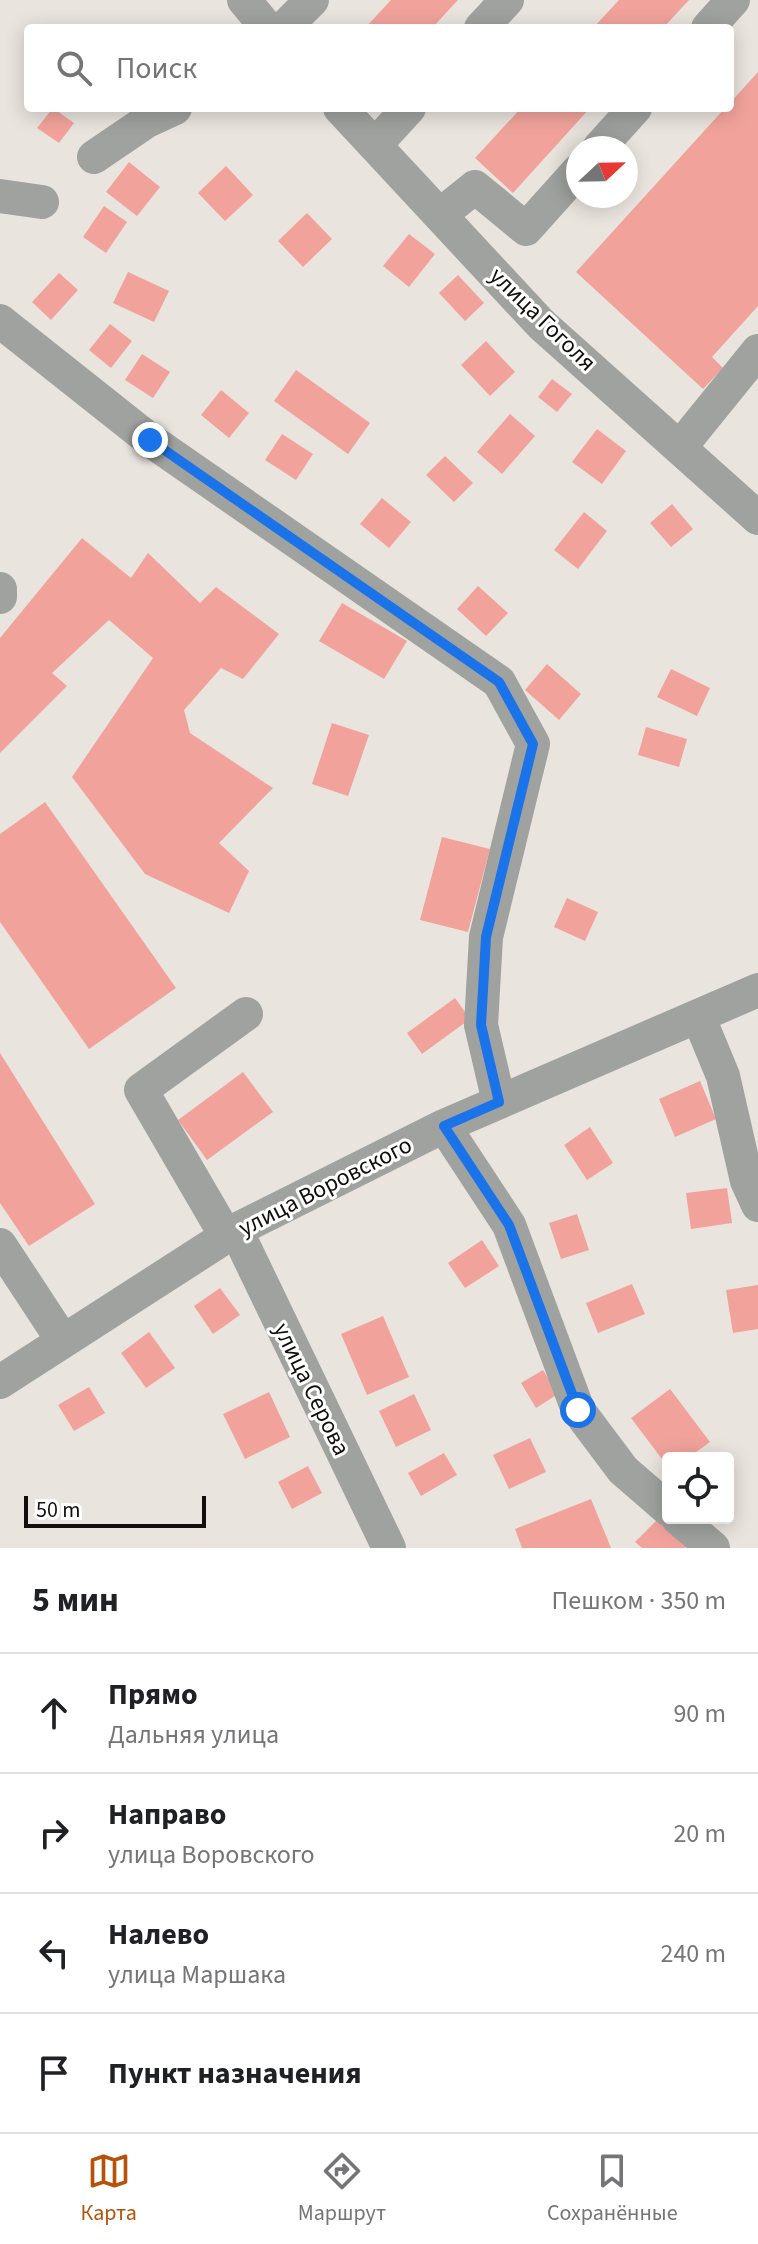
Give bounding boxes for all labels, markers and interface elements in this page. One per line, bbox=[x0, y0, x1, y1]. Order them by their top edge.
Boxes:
search box bbox=[24, 24, 734, 112]
icon: search bbox=[52, 46, 96, 90]
text: Поиск bbox=[116, 47, 197, 90]
north arrow bbox=[566, 136, 638, 208]
street label: улица Гоголя bbox=[481, 259, 604, 380]
route end bbox=[132, 422, 168, 458]
street label: улица Воровского bbox=[232, 1128, 418, 1245]
street label: улица Серова bbox=[264, 1317, 359, 1462]
route start bbox=[560, 1392, 596, 1428]
map controls bbox=[662, 1452, 734, 1524]
button: locate bbox=[662, 1452, 734, 1524]
scale bar bbox=[24, 1492, 206, 1528]
text: 50 m bbox=[36, 1494, 81, 1526]
text: 5 мин bbox=[32, 1576, 119, 1625]
text: Пешком · 350 m bbox=[551, 1582, 726, 1619]
text: Прямо bbox=[108, 1673, 198, 1716]
icon: ahead bbox=[32, 1691, 76, 1735]
text: 90 m bbox=[673, 1695, 726, 1732]
text: Дальняя улица bbox=[108, 1716, 279, 1753]
text: Направо bbox=[108, 1793, 226, 1836]
icon: right bbox=[32, 1811, 76, 1855]
text: 20 m bbox=[673, 1815, 726, 1852]
text: улица Воровского bbox=[108, 1836, 315, 1873]
text: Налево bbox=[108, 1913, 209, 1956]
icon: left bbox=[32, 1931, 76, 1975]
text: 240 m bbox=[660, 1935, 726, 1972]
text: улица Маршака bbox=[108, 1956, 286, 1993]
icon: arrive bbox=[32, 2051, 76, 2095]
text: Пункт назначения bbox=[108, 2052, 362, 2095]
tab: Карта bbox=[80, 2149, 137, 2229]
tab: Маршрут bbox=[298, 2149, 386, 2229]
tab: Сохранённые bbox=[547, 2149, 678, 2229]

